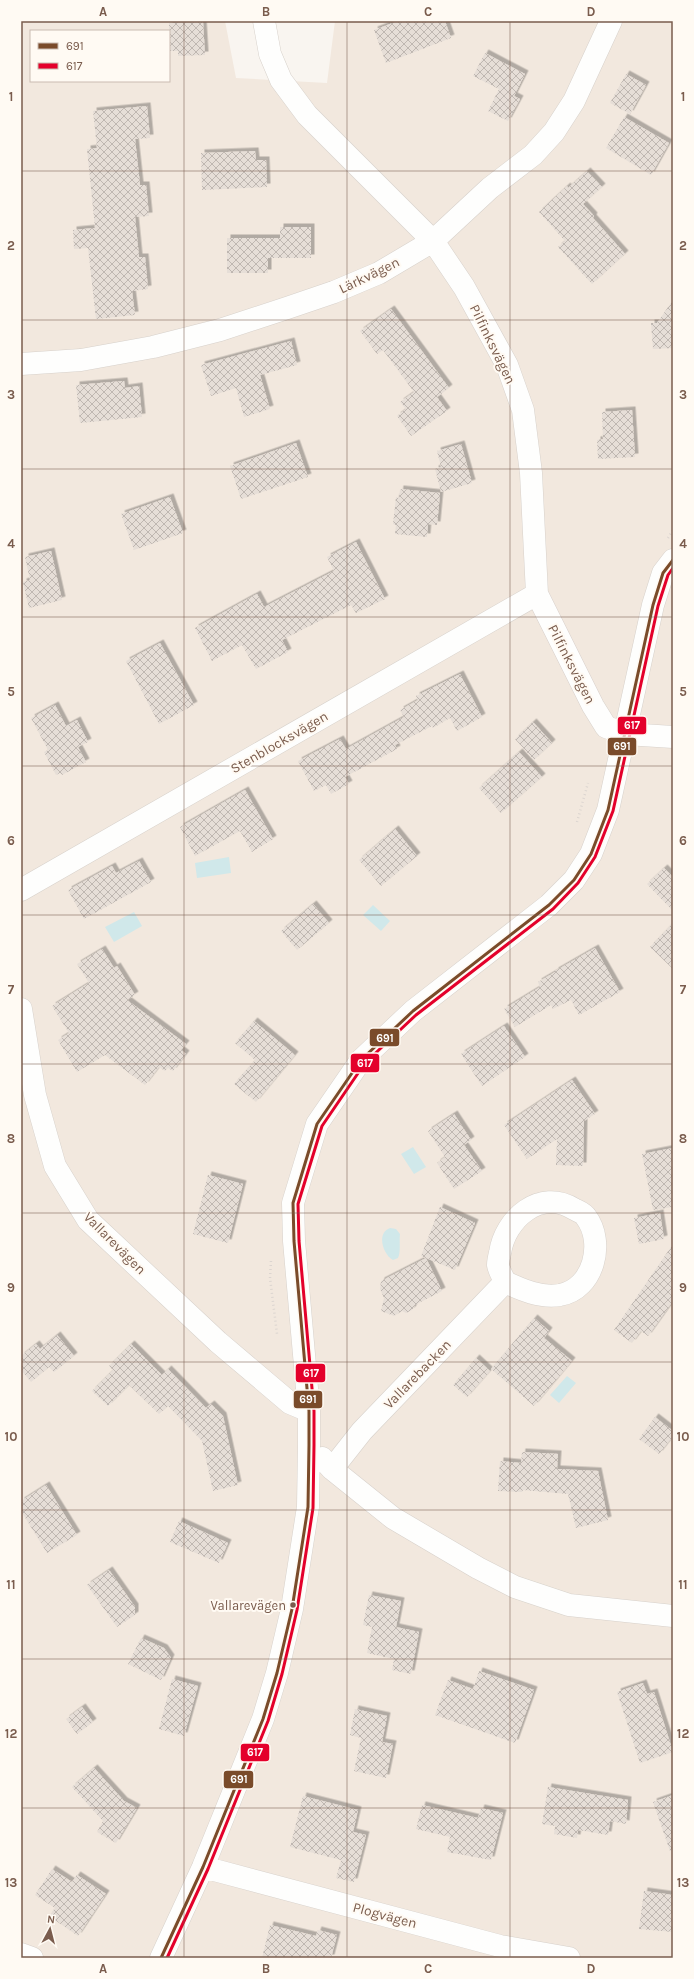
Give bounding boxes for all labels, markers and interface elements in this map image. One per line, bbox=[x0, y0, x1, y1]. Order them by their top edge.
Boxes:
text: A bbox=[99, 4, 107, 19]
text: B bbox=[262, 4, 270, 19]
text: C bbox=[424, 4, 432, 19]
text: D bbox=[587, 4, 596, 19]
legend bbox=[30, 30, 170, 82]
text: 691 bbox=[66, 39, 84, 53]
text: 617 bbox=[66, 59, 83, 73]
text: 1 bbox=[9, 89, 13, 104]
text: 1 bbox=[681, 89, 685, 104]
text: 2 bbox=[7, 238, 15, 253]
text: 2 bbox=[679, 238, 687, 253]
street label: Lärkvägen bbox=[336, 253, 402, 297]
street label: Pilfinksvägen bbox=[466, 301, 519, 387]
text: 3 bbox=[7, 387, 15, 402]
text: 3 bbox=[679, 387, 687, 402]
text: 4 bbox=[7, 536, 15, 551]
text: 4 bbox=[679, 536, 687, 551]
street label: Pilfinksvägen bbox=[544, 622, 599, 707]
text: 5 bbox=[7, 684, 15, 699]
text: 5 bbox=[679, 684, 687, 699]
street label: Stenblocksvägen bbox=[227, 708, 331, 777]
line badge: 617 bbox=[617, 716, 647, 735]
text: 617 bbox=[624, 719, 641, 732]
line badge: 691 bbox=[607, 737, 637, 756]
text: 691 bbox=[613, 740, 631, 753]
text: 6 bbox=[7, 833, 15, 848]
text: 6 bbox=[679, 833, 687, 848]
text: 7 bbox=[8, 982, 15, 997]
text: 7 bbox=[680, 982, 687, 997]
line badge: 691 bbox=[369, 1028, 400, 1047]
text: 691 bbox=[376, 1032, 394, 1045]
line badge: 617 bbox=[350, 1053, 380, 1073]
text: 617 bbox=[357, 1057, 374, 1070]
text: 8 bbox=[7, 1131, 15, 1146]
text: 8 bbox=[679, 1131, 687, 1146]
street label: Vallarevägen bbox=[80, 1209, 149, 1278]
text: 9 bbox=[7, 1280, 15, 1295]
text: 9 bbox=[679, 1280, 687, 1295]
street label: Vallarebacken bbox=[380, 1336, 455, 1413]
line badge: 617 bbox=[295, 1363, 326, 1383]
text: 617 bbox=[303, 1367, 320, 1380]
line badge: 691 bbox=[293, 1390, 323, 1409]
text: 691 bbox=[299, 1393, 317, 1406]
text: 10 bbox=[5, 1429, 17, 1444]
text: 10 bbox=[677, 1429, 689, 1444]
text: 11 bbox=[6, 1577, 16, 1592]
text: 11 bbox=[678, 1577, 688, 1592]
place label: Vallarevägen bbox=[211, 1598, 286, 1613]
marker: Vallarevägen bbox=[288, 1600, 298, 1610]
text: 12 bbox=[5, 1726, 17, 1741]
text: 12 bbox=[677, 1726, 689, 1741]
line badge: 617 bbox=[240, 1743, 270, 1762]
text: 617 bbox=[247, 1746, 264, 1759]
line badge: 691 bbox=[223, 1770, 254, 1789]
text: 691 bbox=[230, 1773, 248, 1786]
text: 13 bbox=[5, 1875, 17, 1890]
text: 13 bbox=[677, 1875, 689, 1890]
street label: Plogvägen bbox=[351, 1899, 419, 1932]
north arrow bbox=[30, 1909, 70, 1949]
text: N bbox=[46, 1913, 56, 1927]
text: A bbox=[99, 1961, 107, 1976]
text: B bbox=[262, 1961, 270, 1976]
text: C bbox=[424, 1961, 432, 1976]
text: D bbox=[587, 1961, 596, 1976]

